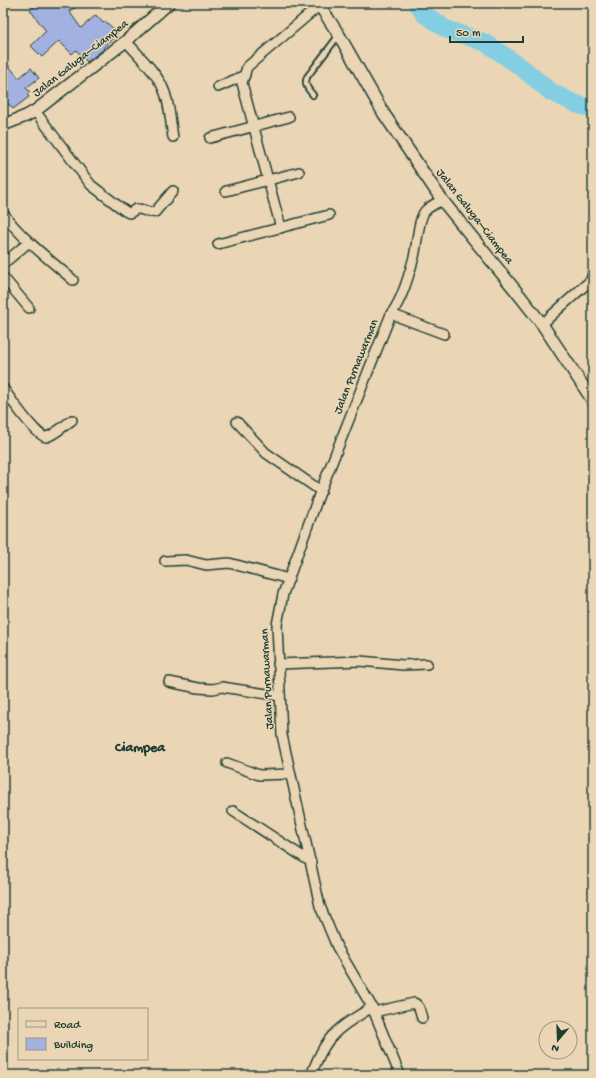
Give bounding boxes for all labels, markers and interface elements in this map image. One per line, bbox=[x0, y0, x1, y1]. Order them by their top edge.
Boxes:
street label: Jalan Galuga–Ciampea bbox=[30, 17, 132, 101]
scale bar bbox=[450, 18, 523, 44]
text: 50 m bbox=[456, 27, 481, 41]
street label: Jalan Galuga–Ciampea bbox=[432, 166, 516, 268]
street label: Jalan Purnawarman bbox=[332, 317, 382, 416]
street label: Jalan Purnawarman bbox=[258, 628, 278, 730]
district label: Ciampea bbox=[114, 740, 166, 757]
legend bbox=[18, 1008, 148, 1060]
text: Road bbox=[54, 1019, 81, 1033]
north arrow bbox=[538, 1020, 578, 1060]
text: Building bbox=[53, 1039, 93, 1053]
text: N bbox=[550, 1041, 561, 1054]

